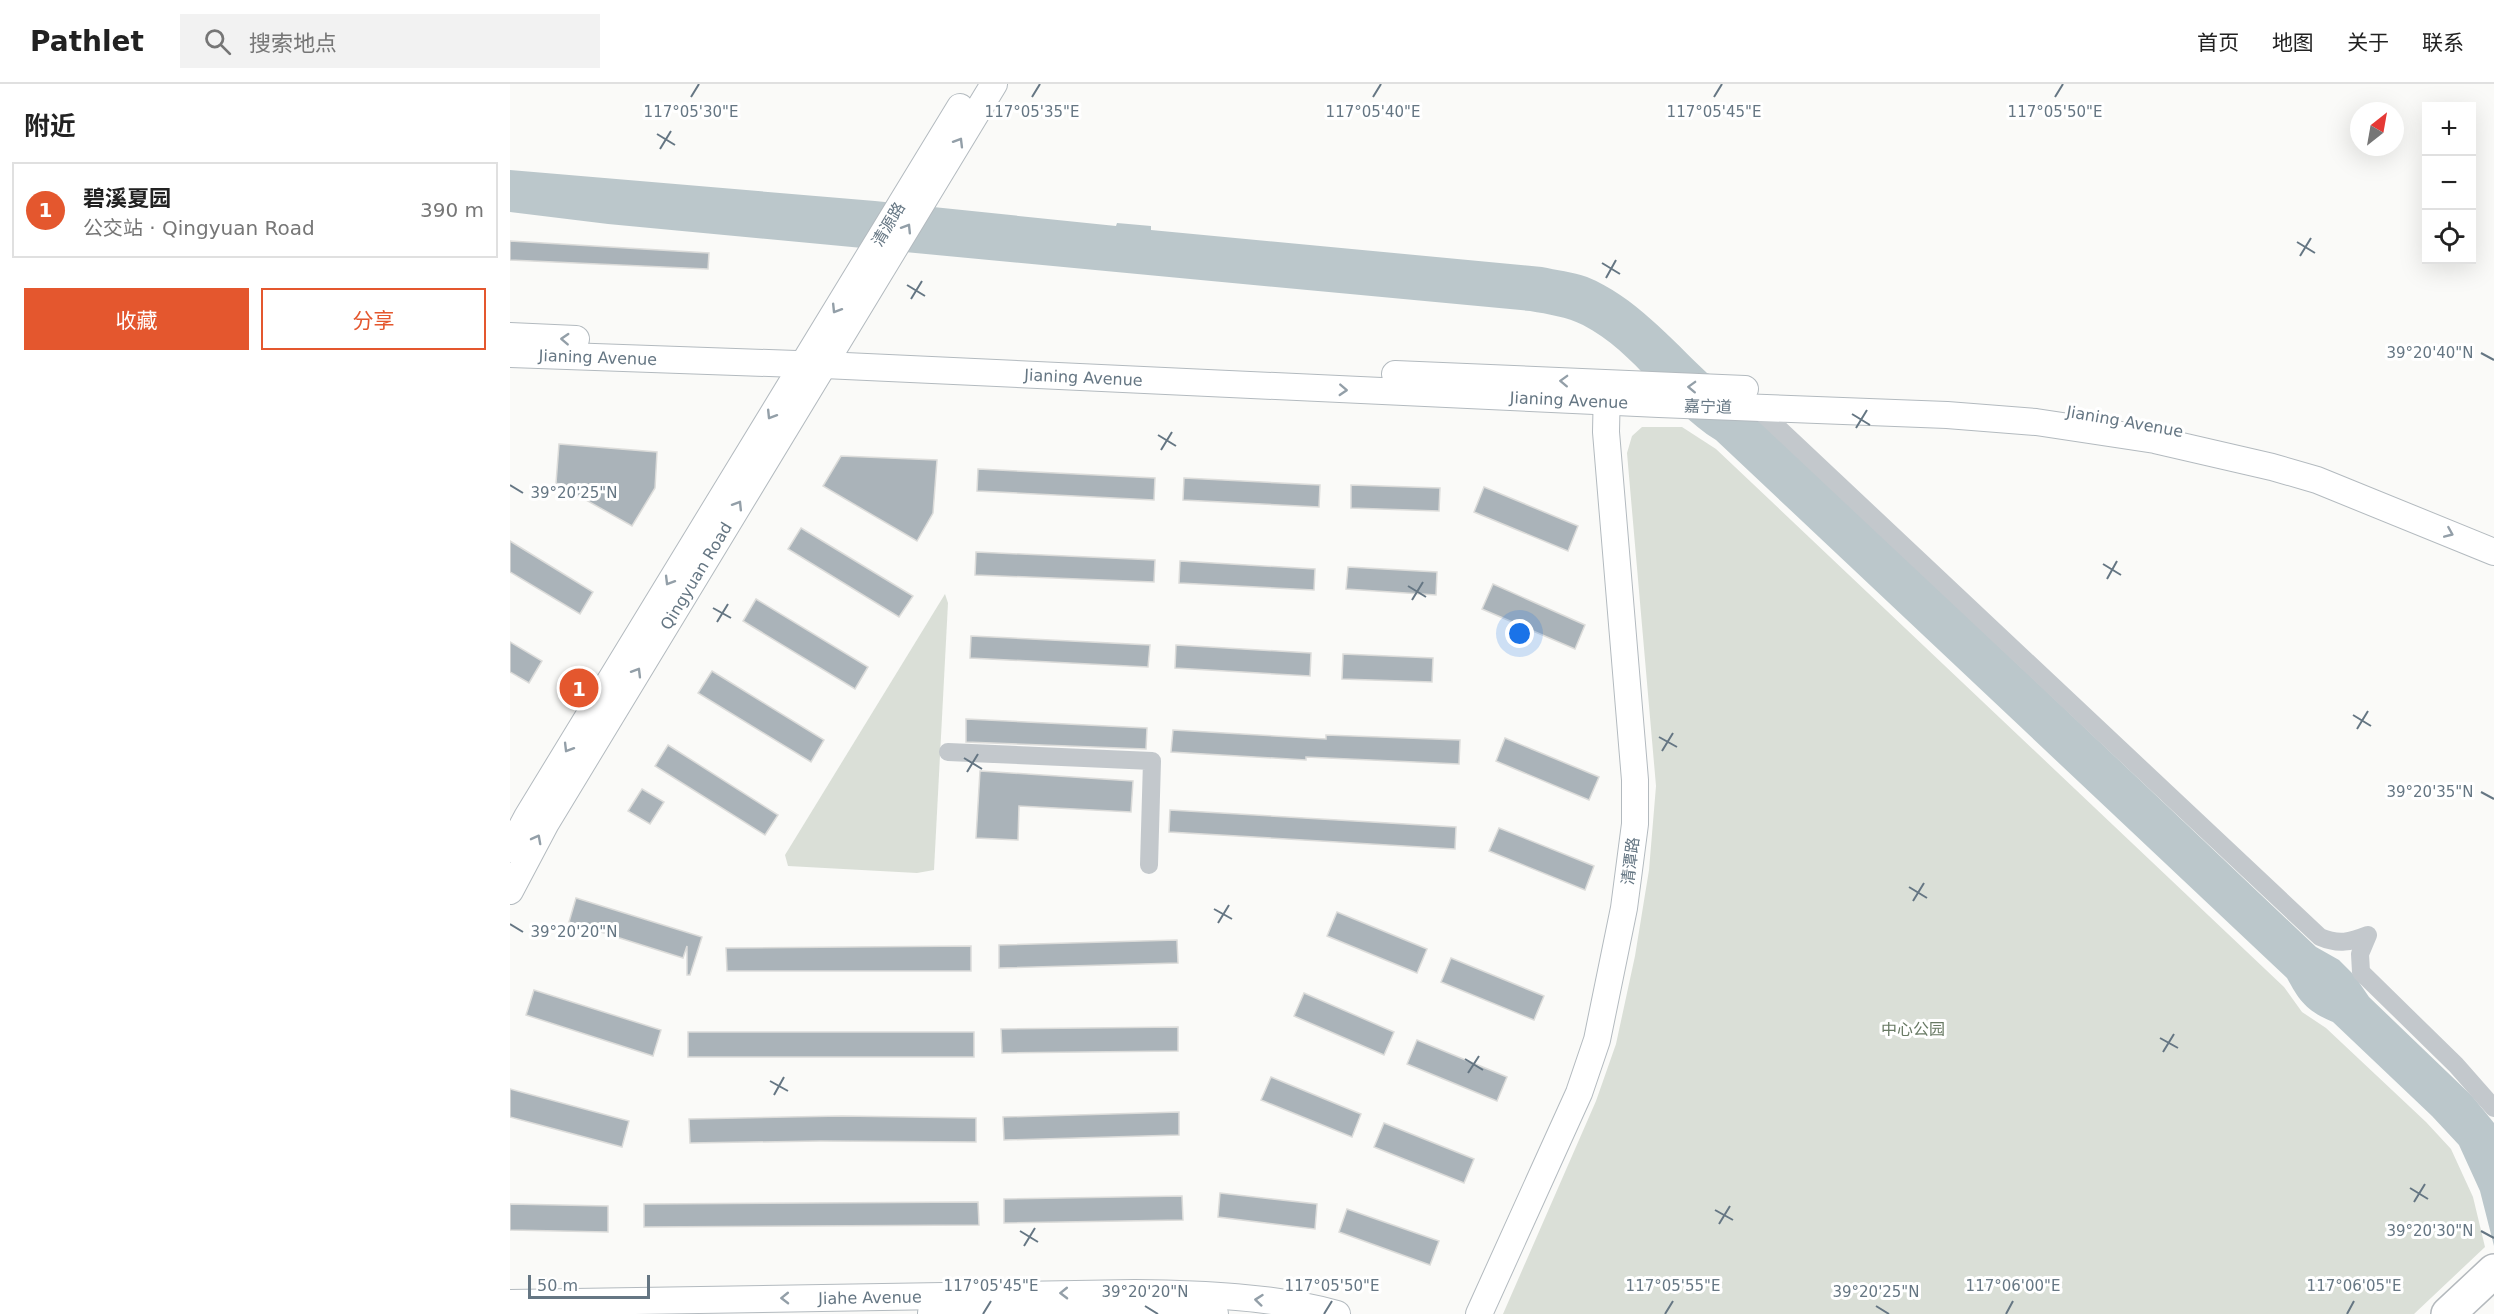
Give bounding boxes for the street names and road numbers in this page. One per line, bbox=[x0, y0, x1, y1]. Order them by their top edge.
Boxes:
street label: 清源路 bbox=[868, 199, 909, 250]
street label: Jianing Avenue bbox=[537, 346, 657, 369]
street label: Jianing Avenue bbox=[1023, 365, 1143, 390]
street label: Jianing Avenue bbox=[1508, 388, 1629, 413]
street label: 嘉宁道 bbox=[1684, 396, 1732, 417]
street label: Jianing Avenue bbox=[2064, 402, 2185, 441]
street label: Qingyuan Road bbox=[656, 519, 736, 633]
street label: 清潭路 bbox=[1618, 836, 1643, 886]
street label: Jiahe Avenue bbox=[817, 1287, 922, 1308]

